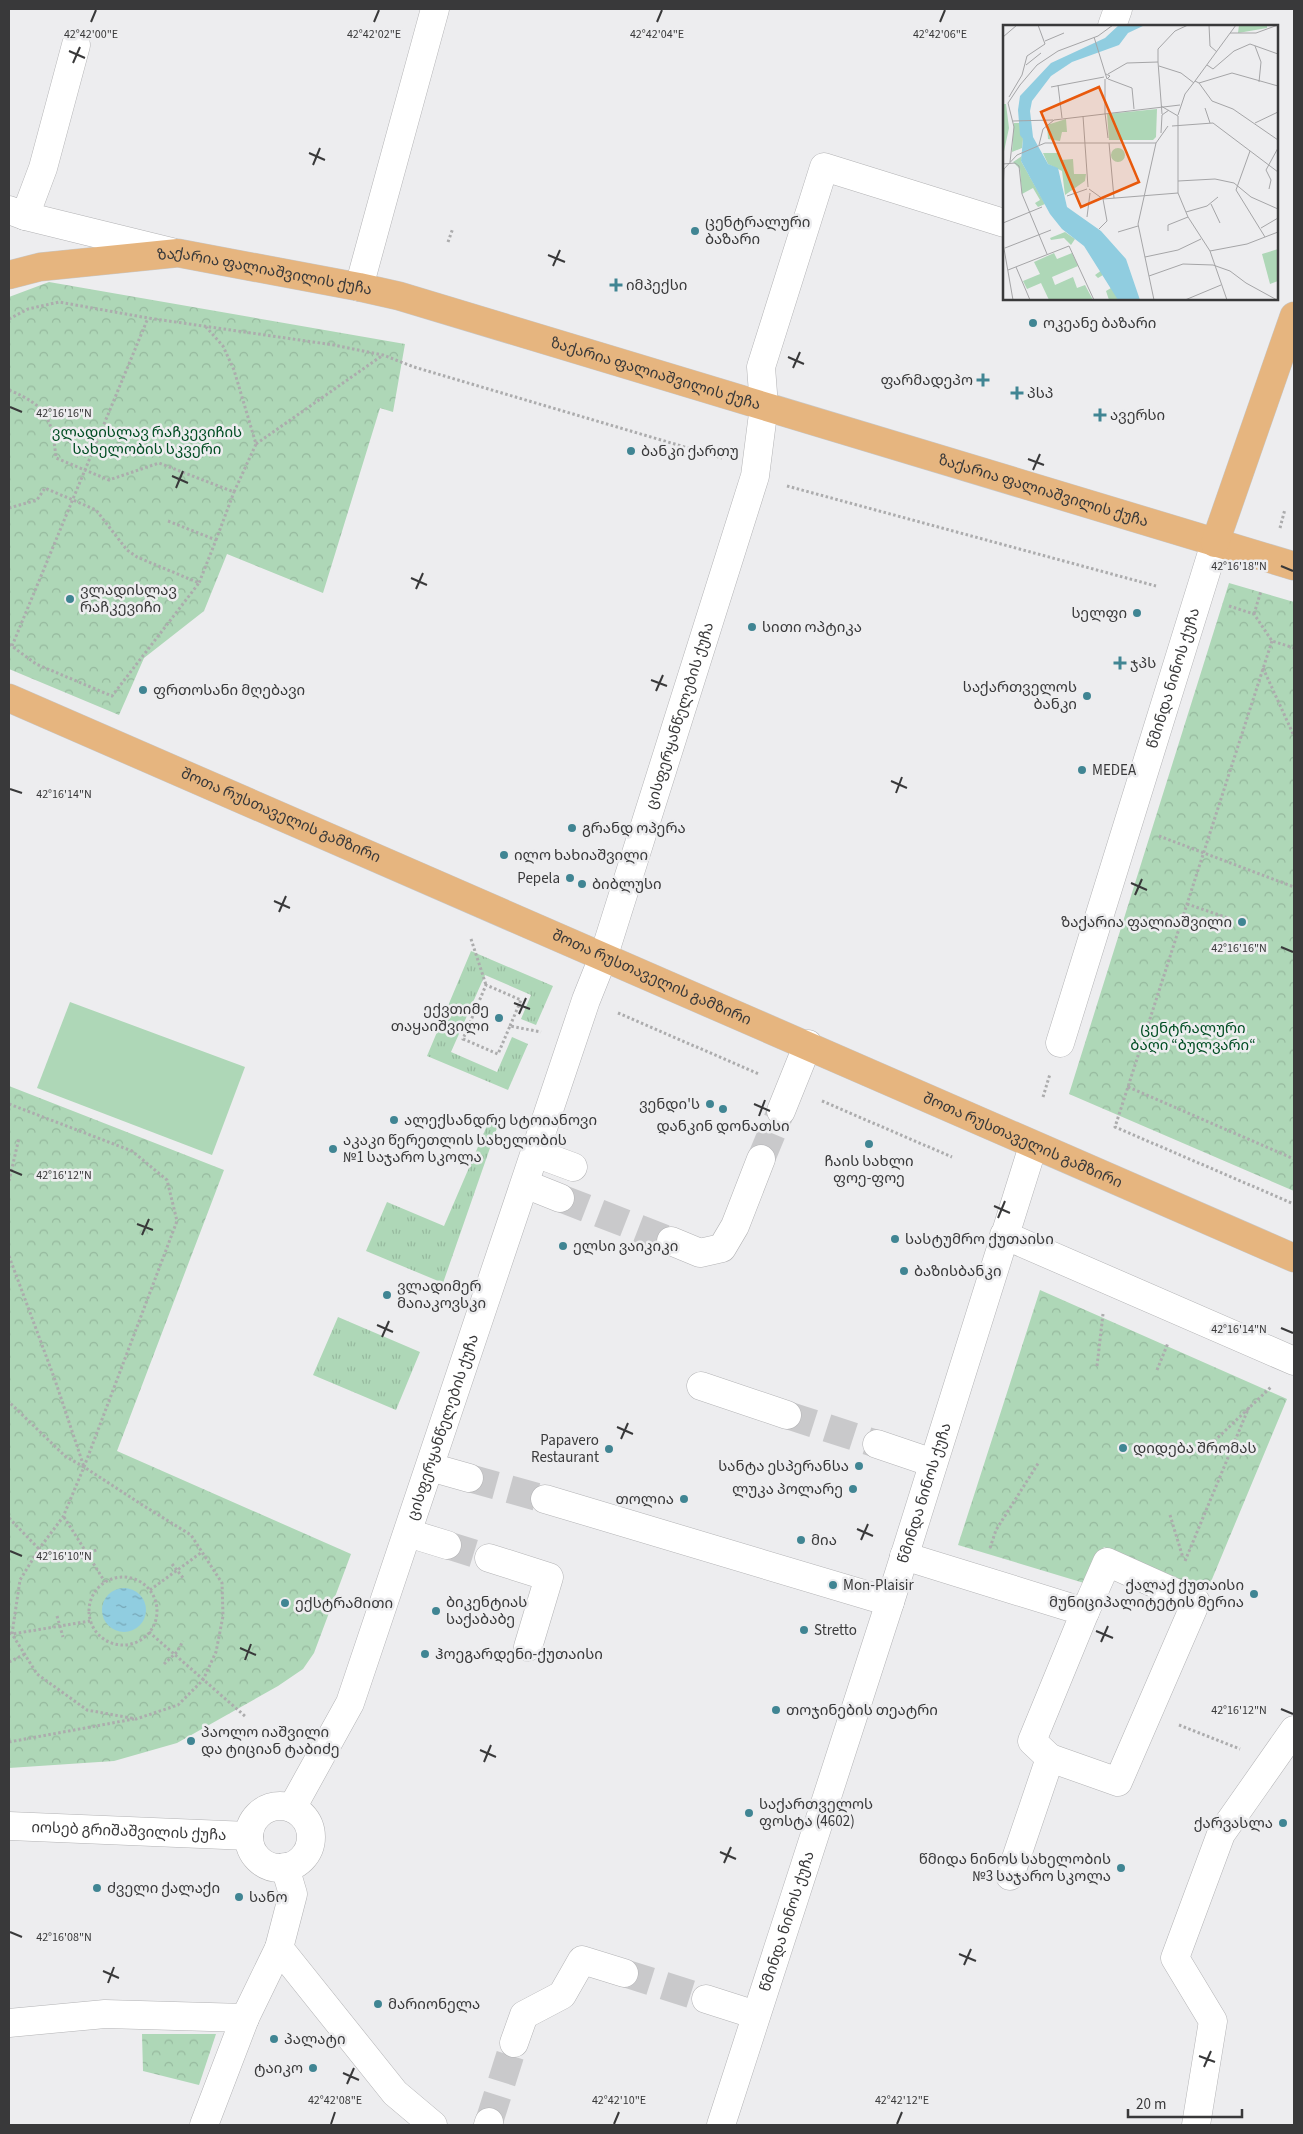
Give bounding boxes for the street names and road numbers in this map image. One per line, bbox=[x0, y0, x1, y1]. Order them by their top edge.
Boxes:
street label: ზაქარია ფალიაშვილის ქუჩა bbox=[156, 242, 374, 300]
street label: ზაქარია ფალიაშვილის ქუჩა bbox=[548, 332, 763, 415]
street label: ზაქარია ფალიაშვილის ქუჩა bbox=[936, 449, 1151, 532]
street label: წმინდა ნინოს ქუჩა bbox=[1141, 605, 1205, 751]
street label: ცისფერყანწელების ქუჩა bbox=[640, 619, 719, 812]
street label: შოთა რუსთაველის გამზირი bbox=[178, 762, 384, 868]
street label: შოთა რუსთაველის გამზირი bbox=[549, 924, 755, 1030]
street label: შოთა რუსთაველის გამზირი bbox=[920, 1087, 1126, 1193]
street label: ცისფერყანწელების ქუჩა bbox=[402, 1331, 484, 1523]
street label: წმინდა ნინოს ქუჩა bbox=[892, 1420, 956, 1566]
street label: იოსებ გრიშაშვილის ქუჩა bbox=[31, 1816, 227, 1846]
street label: წმინდა ნინოს ქუჩა bbox=[754, 1849, 819, 1994]

